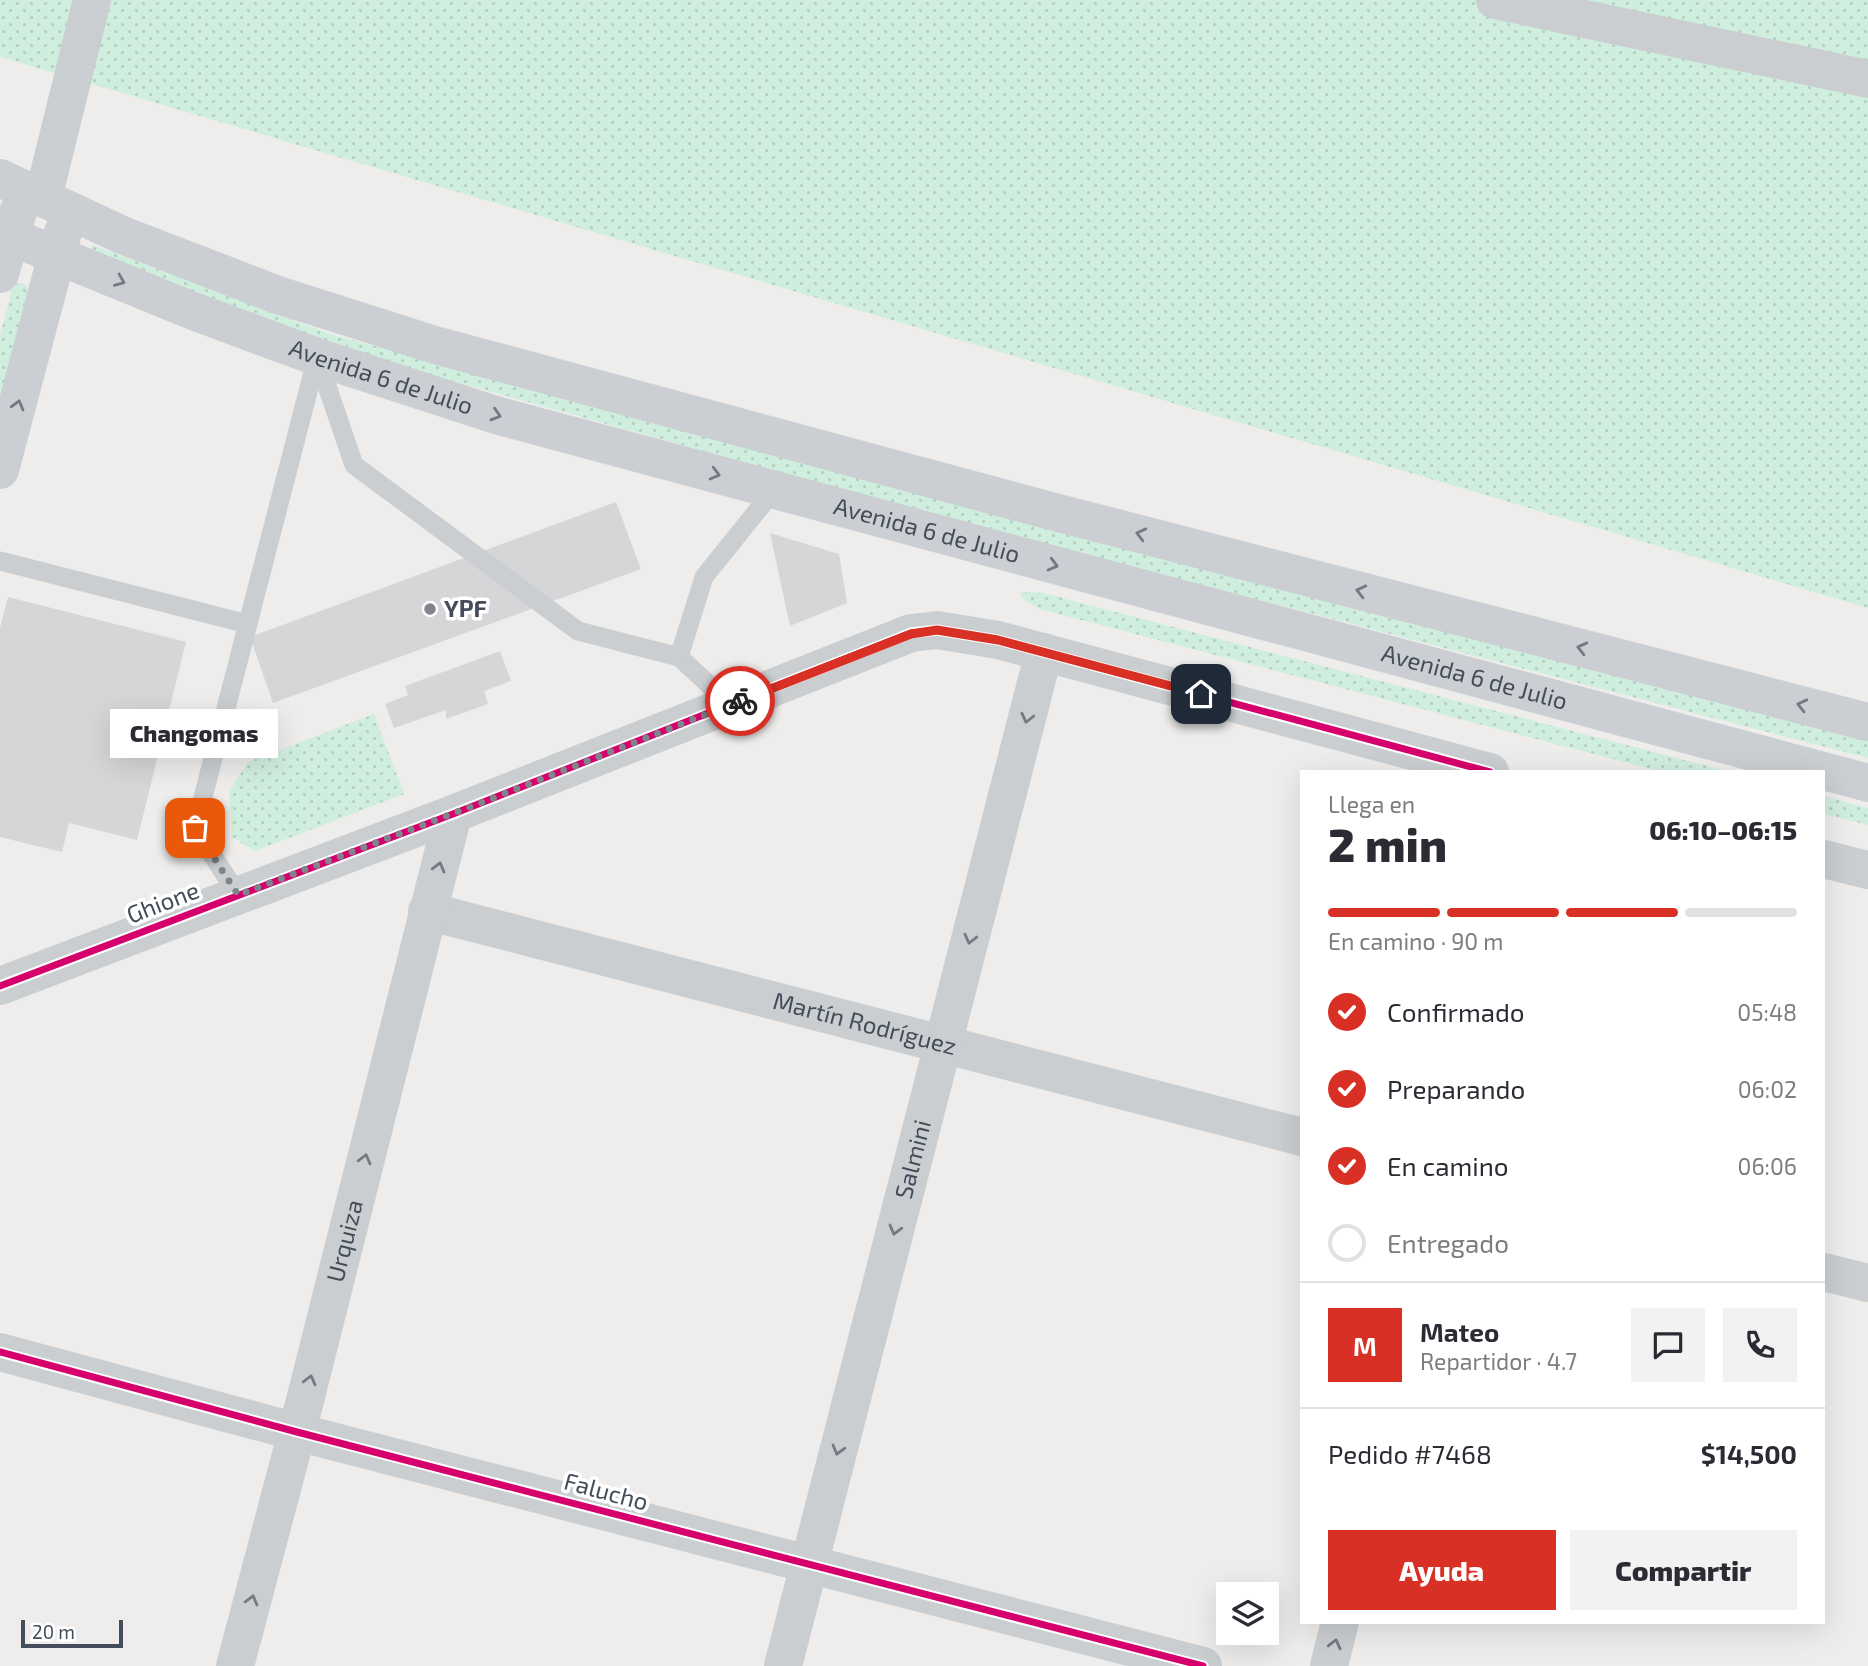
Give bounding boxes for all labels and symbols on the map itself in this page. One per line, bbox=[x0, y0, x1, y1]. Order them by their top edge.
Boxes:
one-way arrow bbox=[113, 273, 125, 287]
street label: Avenida 6 de Julio bbox=[286, 332, 477, 420]
one-way arrow bbox=[10, 399, 24, 411]
one-way arrow bbox=[489, 407, 501, 422]
one-way arrow bbox=[709, 466, 721, 481]
street label: Avenida 6 de Julio bbox=[831, 490, 1023, 568]
one-way arrow bbox=[1135, 528, 1147, 543]
one-way arrow bbox=[1047, 557, 1059, 571]
one-way arrow bbox=[1356, 585, 1368, 599]
place label: YPF bbox=[444, 593, 487, 622]
marker: YPF bbox=[422, 601, 438, 617]
street label: Avenida 6 de Julio bbox=[1379, 637, 1571, 715]
one-way arrow bbox=[1576, 642, 1588, 656]
pin bbox=[1171, 664, 1231, 724]
courier bbox=[705, 666, 775, 736]
one-way arrow bbox=[1796, 699, 1808, 713]
callout: Changomas bbox=[111, 709, 279, 758]
one-way arrow bbox=[1021, 712, 1035, 724]
pin bbox=[165, 798, 225, 858]
one-way arrow bbox=[431, 862, 445, 874]
street label: Ghione bbox=[122, 875, 203, 929]
one-way arrow bbox=[964, 932, 978, 944]
street label: Martín Rodríguez bbox=[770, 985, 960, 1060]
street label: Salmini bbox=[888, 1116, 936, 1202]
one-way arrow bbox=[357, 1153, 371, 1165]
street label: Urquiza bbox=[319, 1196, 368, 1285]
one-way arrow bbox=[889, 1224, 903, 1236]
one-way arrow bbox=[302, 1374, 316, 1386]
one-way arrow bbox=[832, 1444, 846, 1456]
street label: Falucho bbox=[561, 1465, 652, 1516]
one-way arrow bbox=[244, 1594, 258, 1606]
scale bar bbox=[21, 1617, 122, 1649]
one-way arrow bbox=[1327, 1638, 1341, 1650]

